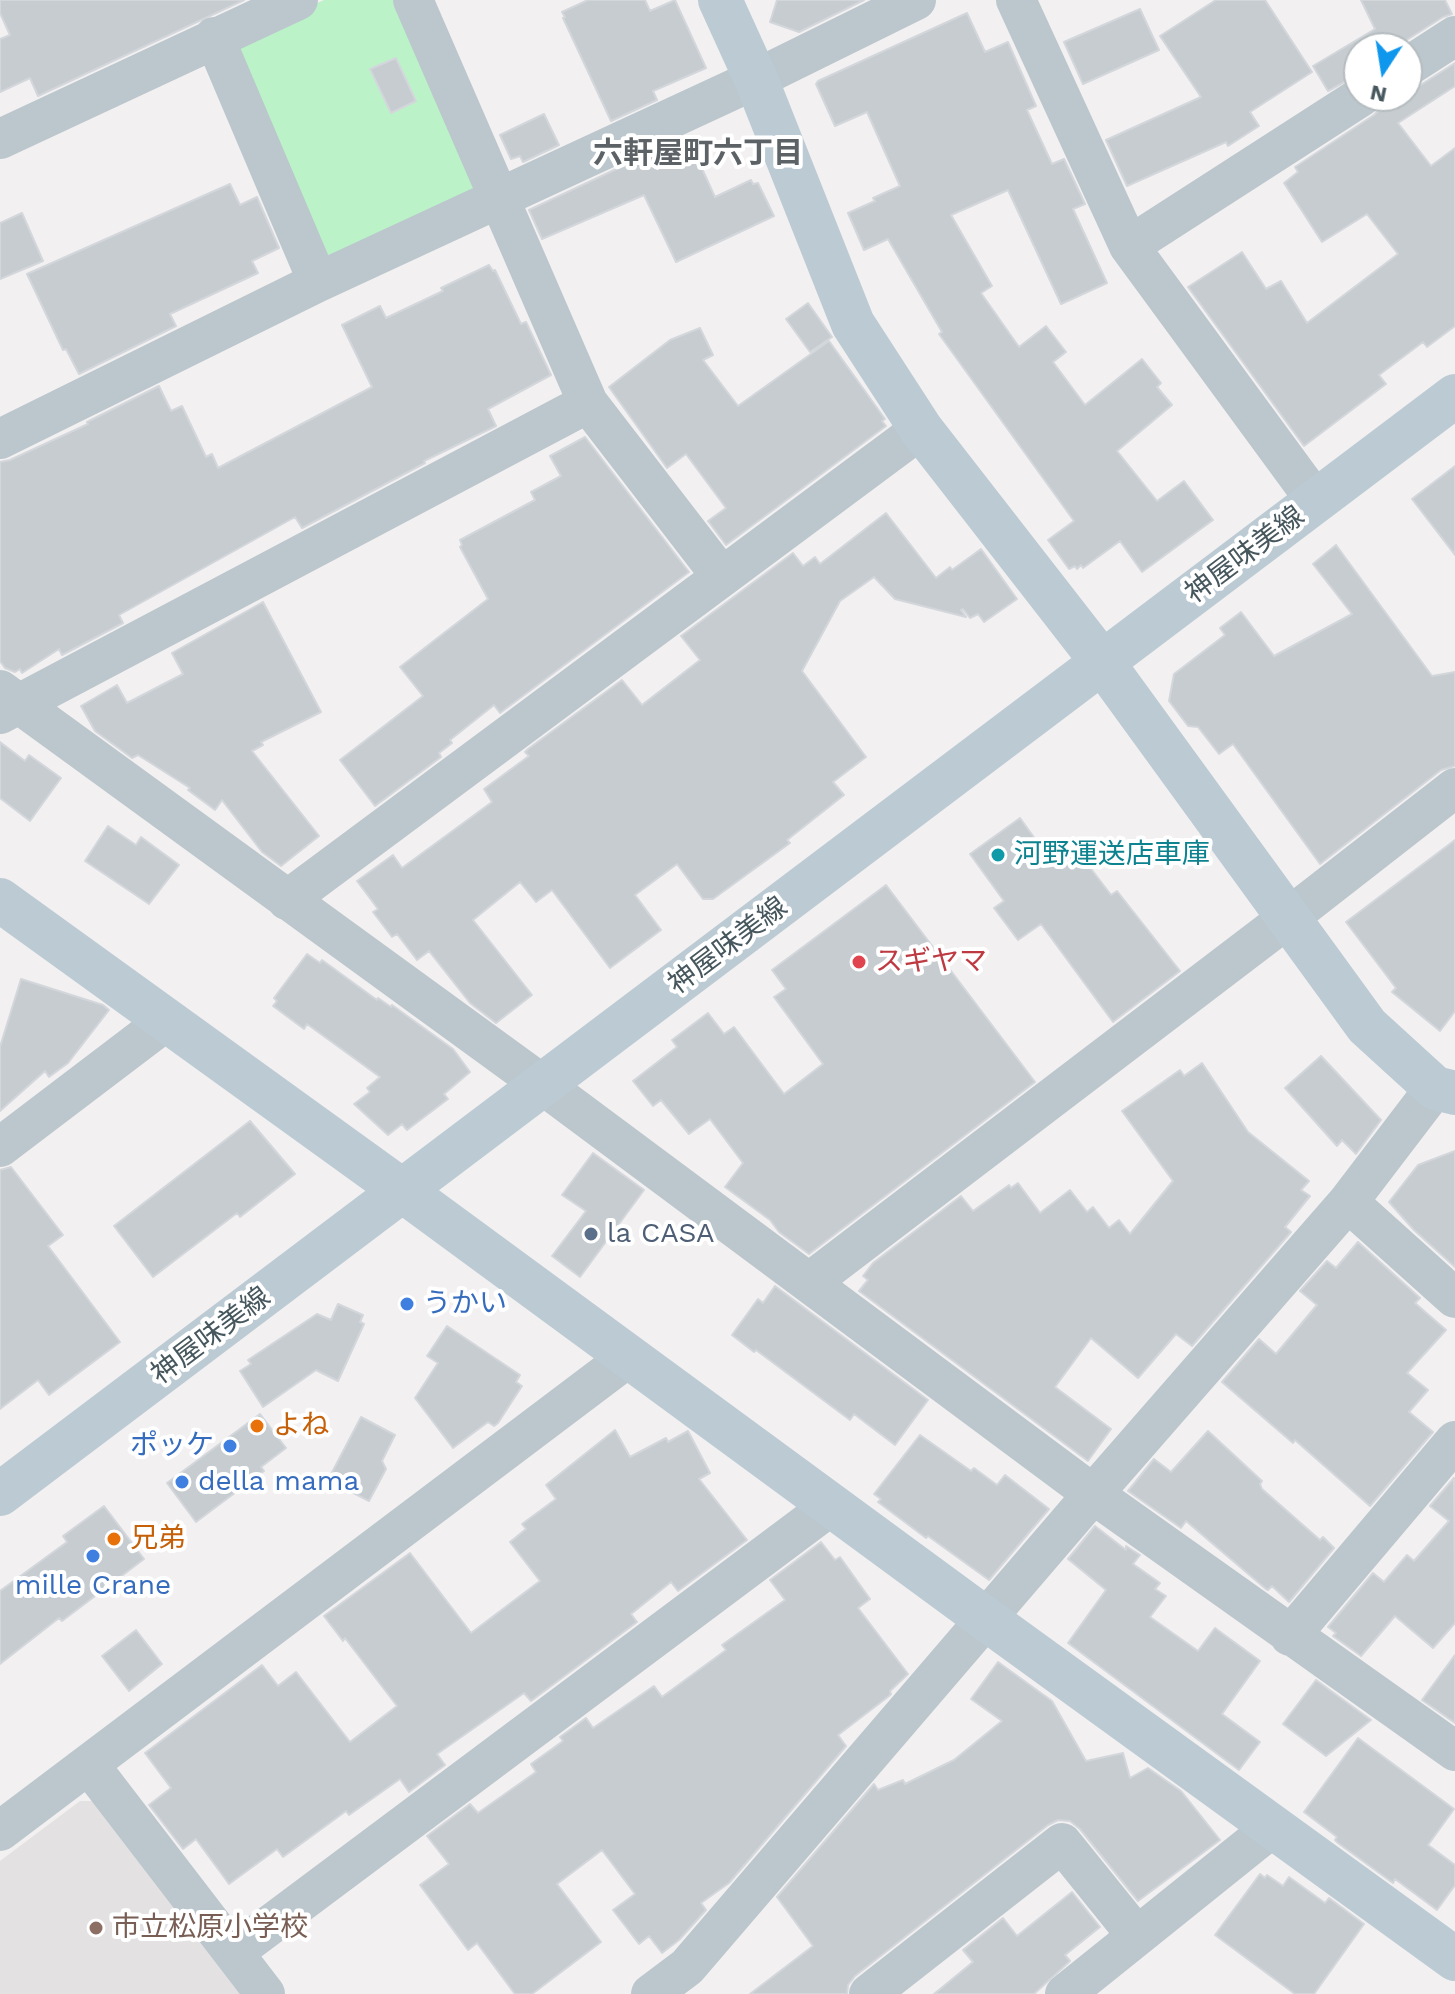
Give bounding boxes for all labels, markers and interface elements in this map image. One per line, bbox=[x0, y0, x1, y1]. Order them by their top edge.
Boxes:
north arrow bbox=[1343, 32, 1423, 112]
text: N bbox=[1368, 80, 1389, 108]
district label: 六軒屋町六丁目 bbox=[593, 136, 803, 172]
street label: 神屋味美線 bbox=[1179, 499, 1311, 611]
place label: 河野運送店車庫 bbox=[1014, 838, 1210, 872]
marker: 河野運送店車庫 bbox=[989, 846, 1007, 864]
street label: 神屋味美線 bbox=[662, 890, 794, 1002]
place label: スギヤマ bbox=[875, 945, 987, 979]
marker: スギヤマ bbox=[850, 953, 868, 971]
place label: la CASA bbox=[607, 1217, 715, 1251]
marker: la CASA bbox=[582, 1225, 600, 1243]
street label: 神屋味美線 bbox=[145, 1280, 277, 1392]
place label: うかい bbox=[423, 1287, 507, 1321]
marker: うかい bbox=[398, 1295, 416, 1313]
place label: よね bbox=[273, 1409, 329, 1443]
marker: よね bbox=[248, 1417, 266, 1435]
place label: ポッケ bbox=[130, 1429, 214, 1463]
marker: ポッケ bbox=[221, 1437, 239, 1455]
place label: della mama bbox=[198, 1465, 359, 1499]
marker: della mama bbox=[173, 1473, 191, 1491]
place label: 兄弟 bbox=[130, 1522, 186, 1556]
marker: 兄弟 bbox=[105, 1530, 123, 1548]
marker: mille Crane bbox=[84, 1547, 102, 1565]
place label: mille Crane bbox=[15, 1569, 171, 1603]
place label: 市立松原小学校 bbox=[112, 1911, 308, 1945]
marker: 市立松原小学校 bbox=[87, 1919, 105, 1937]

